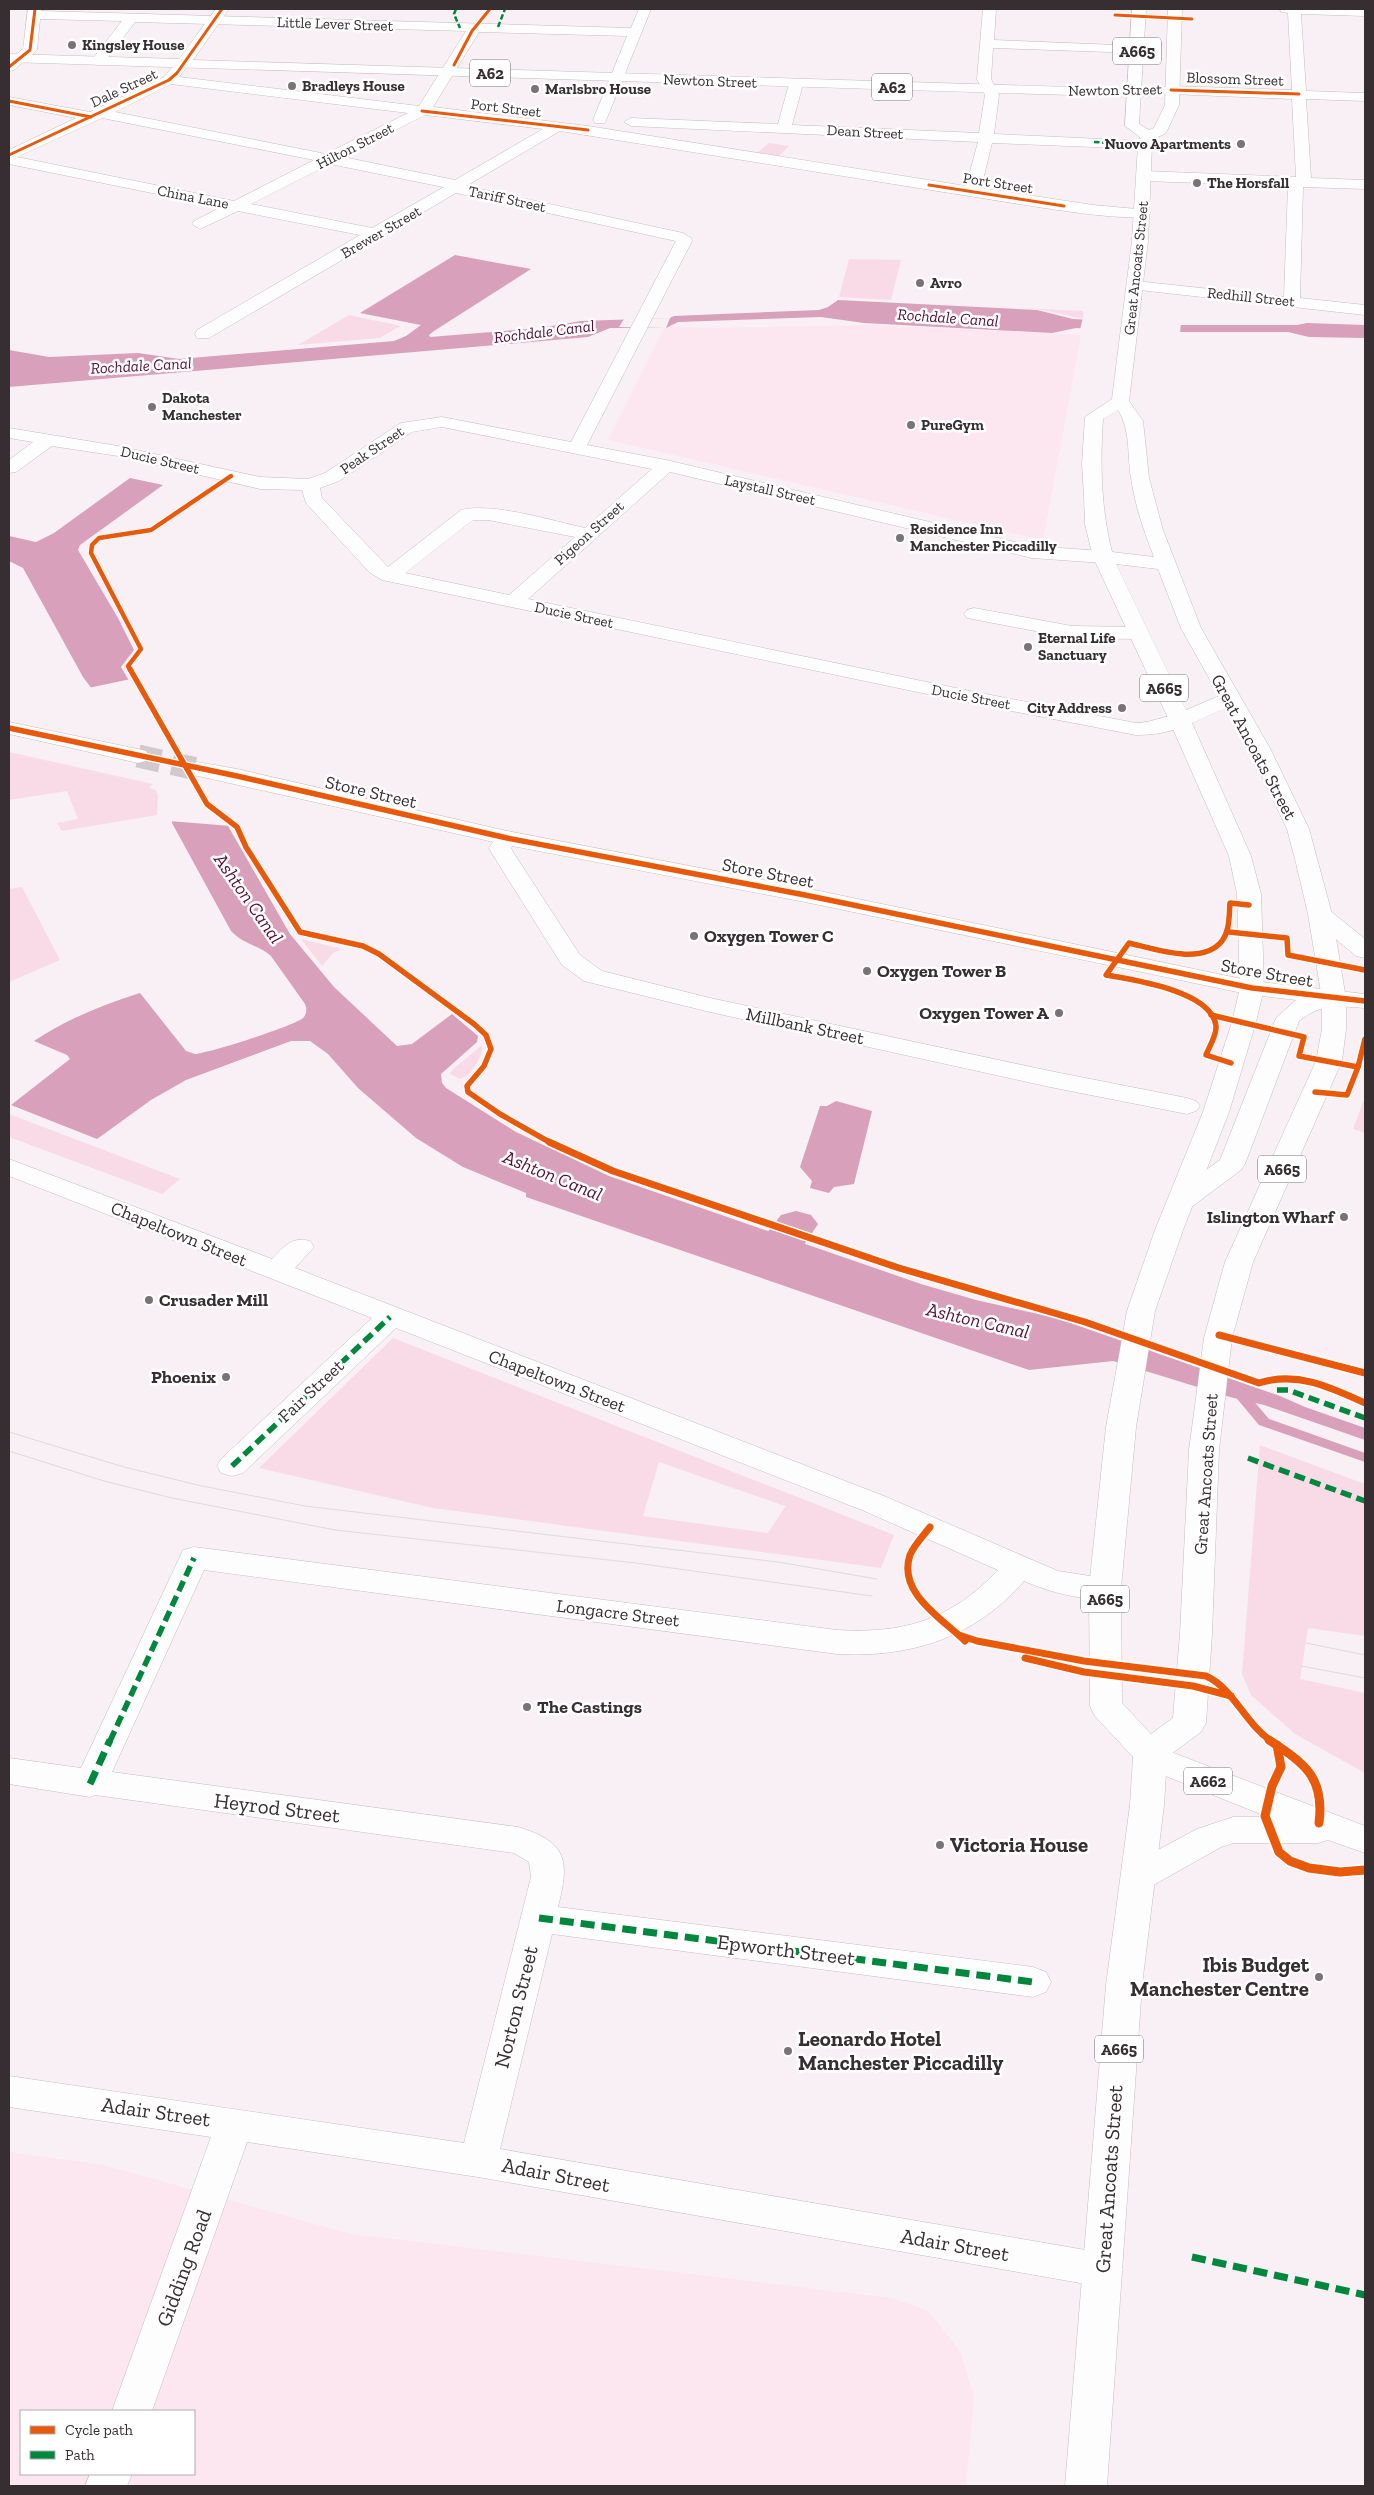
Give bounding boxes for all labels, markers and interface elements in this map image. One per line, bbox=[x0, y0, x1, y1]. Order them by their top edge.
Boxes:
street label: Little Lever Street bbox=[277, 13, 394, 35]
place label: Kingsley House bbox=[82, 36, 184, 54]
road number: A665 bbox=[1113, 37, 1161, 64]
marker: Kingsley House bbox=[66, 39, 78, 51]
road number: A62 bbox=[470, 59, 510, 86]
street label: Dale Street bbox=[88, 65, 161, 111]
street label: Blossom Street bbox=[1186, 68, 1284, 90]
street label: Newton Street bbox=[663, 70, 758, 92]
road number: A62 bbox=[872, 74, 912, 100]
place label: Bradleys House bbox=[302, 77, 405, 95]
marker: Bradleys House bbox=[286, 80, 298, 92]
place label: Marlsbro House bbox=[545, 80, 651, 98]
street label: Newton Street bbox=[1068, 80, 1163, 100]
marker: Marlsbro House bbox=[529, 83, 541, 95]
street label: Port Street bbox=[470, 95, 543, 121]
street label: Hilton Street bbox=[313, 119, 397, 173]
street label: Dean Street bbox=[826, 121, 904, 143]
place label: Nuovo Apartments bbox=[1105, 135, 1231, 153]
marker: Nuovo Apartments bbox=[1235, 138, 1247, 150]
street label: Port Street bbox=[962, 169, 1035, 197]
place label: The Horsfall bbox=[1207, 174, 1289, 192]
marker: The Horsfall bbox=[1191, 177, 1203, 189]
street label: China Lane bbox=[156, 181, 230, 213]
street label: Tariff Street bbox=[467, 182, 548, 216]
street label: Great Ancoats Street bbox=[1120, 200, 1152, 336]
street label: Brewer Street bbox=[338, 202, 425, 262]
place label: Avro bbox=[930, 274, 962, 292]
marker: Avro bbox=[914, 277, 926, 289]
street label: Redhill Street bbox=[1206, 283, 1296, 311]
water label: Rochdale Canal bbox=[897, 304, 999, 331]
water label: Rochdale Canal bbox=[493, 316, 596, 347]
water label: Rochdale Canal bbox=[90, 353, 192, 378]
place label: Dakota Manchester bbox=[162, 389, 242, 424]
marker: Dakota Manchester bbox=[146, 401, 158, 413]
place label: PureGym bbox=[921, 416, 984, 434]
marker: PureGym bbox=[905, 419, 917, 431]
street label: Peak Street bbox=[337, 422, 408, 478]
street label: Ducie Street bbox=[119, 442, 201, 478]
street label: Laystall Street bbox=[723, 471, 818, 509]
street label: Pigeon Street bbox=[551, 497, 628, 569]
place label: Residence Inn Manchester Piccadilly bbox=[910, 520, 1057, 555]
marker: Residence Inn Manchester Piccadilly bbox=[894, 532, 906, 544]
street label: Ducie Street bbox=[533, 598, 615, 632]
place label: Eternal Life Sanctuary bbox=[1038, 629, 1115, 664]
marker: Eternal Life Sanctuary bbox=[1022, 641, 1034, 653]
street label: Great Ancoats Street bbox=[1206, 670, 1302, 824]
road number: A665 bbox=[1140, 674, 1188, 701]
street label: Ducie Street bbox=[930, 681, 1012, 714]
place label: City Address bbox=[1027, 699, 1112, 717]
marker: City Address bbox=[1116, 702, 1128, 714]
street label: Store Street bbox=[323, 771, 419, 813]
water label: Ashton Canal bbox=[209, 848, 288, 948]
street label: Store Street bbox=[720, 853, 816, 893]
place label: Oxygen Tower C bbox=[704, 925, 834, 947]
marker: Oxygen Tower C bbox=[688, 930, 700, 942]
street label: Store Street bbox=[1219, 954, 1315, 992]
place label: Oxygen Tower B bbox=[877, 960, 1006, 982]
marker: Oxygen Tower B bbox=[861, 965, 873, 977]
place label: Oxygen Tower A bbox=[919, 1002, 1050, 1024]
street label: Millbank Street bbox=[744, 1003, 866, 1049]
marker: Oxygen Tower A bbox=[1053, 1007, 1065, 1019]
water label: Ashton Canal bbox=[499, 1145, 606, 1206]
road number: A665 bbox=[1258, 1156, 1306, 1182]
street label: Chapeltown Street bbox=[108, 1197, 251, 1271]
place label: Islington Wharf bbox=[1207, 1206, 1336, 1228]
marker: Islington Wharf bbox=[1338, 1211, 1350, 1223]
place label: Crusader Mill bbox=[159, 1289, 268, 1311]
marker: Crusader Mill bbox=[143, 1294, 155, 1306]
water label: Ashton Canal bbox=[923, 1297, 1032, 1343]
street label: Chapeltown Street bbox=[485, 1345, 629, 1417]
street label: Fair Street bbox=[273, 1355, 349, 1427]
place label: Phoenix bbox=[151, 1366, 216, 1388]
marker: Phoenix bbox=[220, 1371, 232, 1383]
street label: Great Ancoats Street bbox=[1189, 1392, 1223, 1555]
road number: A665 bbox=[1081, 1586, 1129, 1612]
street label: Longacre Street bbox=[555, 1595, 681, 1631]
place label: The Castings bbox=[537, 1696, 642, 1718]
marker: The Castings bbox=[521, 1701, 533, 1713]
road number: A662 bbox=[1184, 1768, 1232, 1794]
street label: Heyrod Street bbox=[213, 1787, 342, 1828]
place label: Victoria House bbox=[950, 1832, 1088, 1857]
marker: Victoria House bbox=[934, 1839, 946, 1851]
street label: Epworth Street bbox=[716, 1929, 857, 1970]
street label: Norton Street bbox=[488, 1943, 543, 2071]
place label: Ibis Budget Manchester Centre bbox=[1130, 1952, 1310, 2001]
marker: Ibis Budget Manchester Centre bbox=[1313, 1971, 1325, 1983]
place label: Leonardo Hotel Manchester Piccadilly bbox=[798, 2026, 1003, 2075]
road number: A665 bbox=[1095, 2036, 1143, 2062]
marker: Leonardo Hotel Manchester Piccadilly bbox=[782, 2045, 794, 2057]
street label: Great Ancoats Street bbox=[1089, 2084, 1128, 2274]
street label: Adair Street bbox=[100, 2092, 212, 2132]
street label: Adair Street bbox=[500, 2152, 612, 2197]
street label: Gidding Road bbox=[151, 2205, 216, 2330]
street label: Adair Street bbox=[899, 2223, 1011, 2266]
legend bbox=[20, 2410, 195, 2475]
text: Cycle path bbox=[65, 2421, 134, 2439]
text: Path bbox=[65, 2446, 95, 2464]

